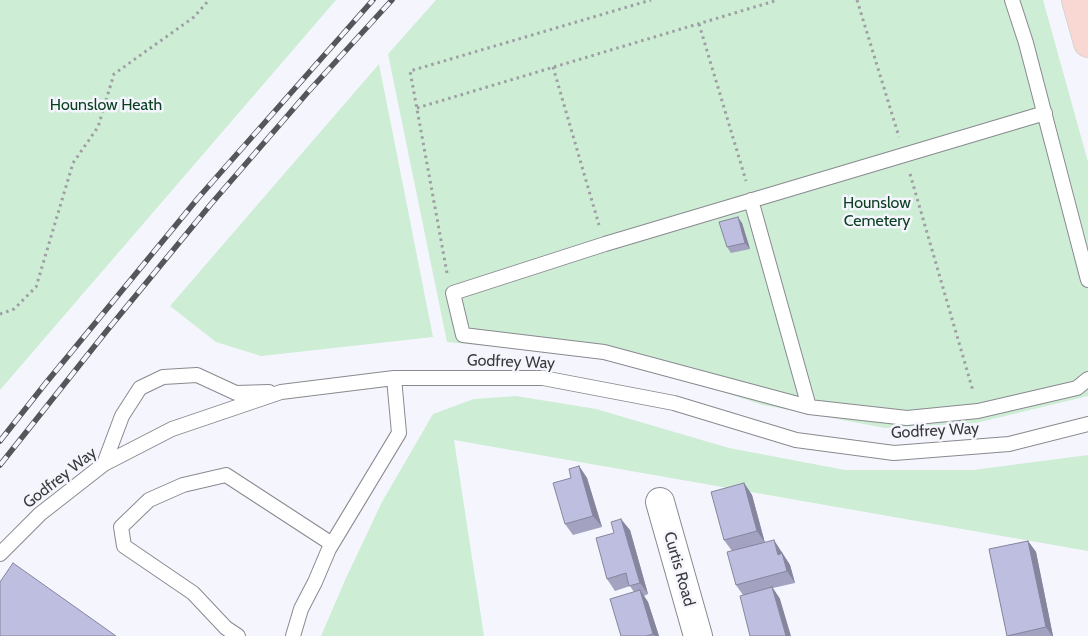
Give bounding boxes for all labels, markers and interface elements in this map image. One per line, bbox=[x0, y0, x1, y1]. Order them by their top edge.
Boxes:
park label: Hounslow Heath bbox=[50, 95, 162, 115]
park label: Hounslow Cemetery bbox=[843, 193, 911, 231]
street label: Godfrey Way bbox=[467, 351, 555, 373]
street label: Godfrey Way bbox=[890, 419, 980, 443]
street label: Godfrey Way bbox=[19, 443, 101, 513]
street label: Curtis Road bbox=[659, 529, 699, 609]

